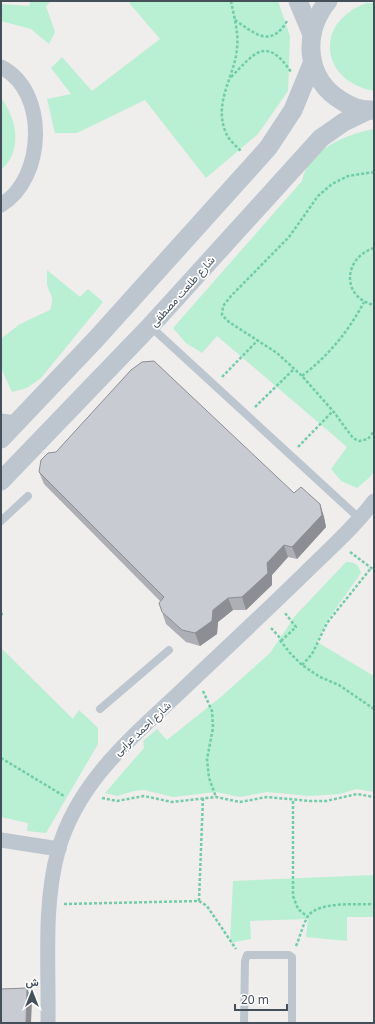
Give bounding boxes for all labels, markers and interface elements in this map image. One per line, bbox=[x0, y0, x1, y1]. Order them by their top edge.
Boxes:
street label: شارع طلعت مصطفى bbox=[146, 252, 219, 330]
street label: شارع احمد عرابى bbox=[110, 697, 175, 759]
north arrow bbox=[12, 972, 52, 1012]
text: ش bbox=[25, 974, 39, 989]
scale bar bbox=[235, 986, 287, 1012]
text: 20 m bbox=[241, 991, 269, 1008]

